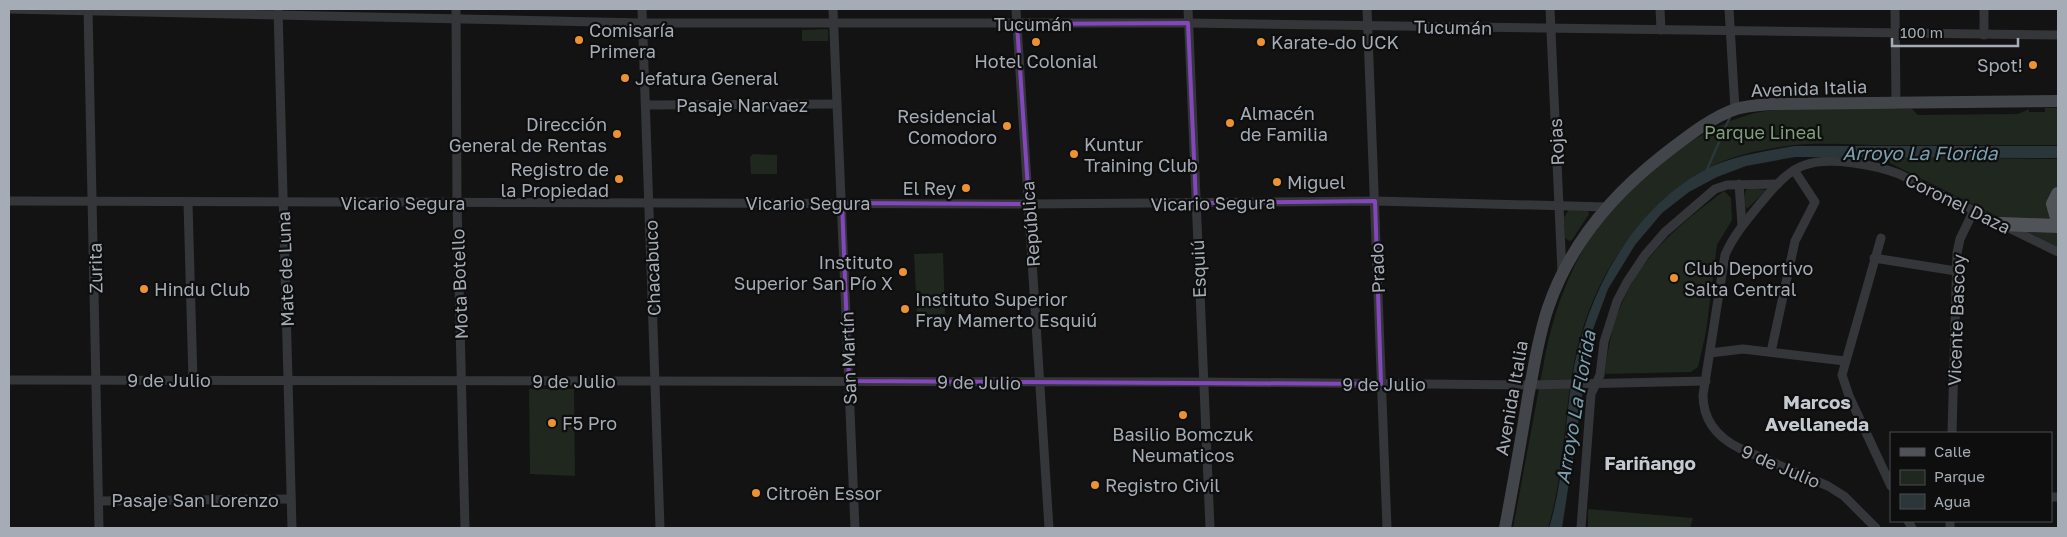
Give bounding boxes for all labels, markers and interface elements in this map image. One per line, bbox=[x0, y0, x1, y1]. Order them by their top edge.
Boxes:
street label: Tucumán bbox=[994, 13, 1072, 35]
street label: Tucumán bbox=[1414, 15, 1492, 39]
scale bar bbox=[1892, 15, 2018, 47]
place label: Comisaría Primera bbox=[589, 19, 675, 62]
text: 100 m bbox=[1900, 23, 1943, 41]
place label: Karate-do UCK bbox=[1271, 31, 1399, 53]
marker: Comisaría Primera bbox=[573, 34, 585, 46]
marker: Hotel Colonial bbox=[1030, 36, 1042, 48]
marker: Karate-do UCK bbox=[1255, 36, 1267, 48]
place label: Hotel Colonial bbox=[974, 50, 1098, 72]
place label: Spot! bbox=[1977, 54, 2023, 76]
marker: Spot! bbox=[2027, 59, 2039, 71]
place label: Jefatura General bbox=[635, 67, 779, 89]
marker: Jefatura General bbox=[619, 72, 631, 84]
street label: Avenida Italia bbox=[1750, 75, 1868, 101]
street label: Pasaje Narvaez bbox=[676, 94, 808, 116]
place label: Almacén de Familia bbox=[1240, 102, 1328, 145]
place label: Residencial Comodoro bbox=[897, 105, 997, 148]
place label: Dirección General de Rentas bbox=[449, 113, 607, 156]
marker: Almacén de Familia bbox=[1224, 117, 1236, 129]
street label: Rojas bbox=[1544, 118, 1568, 166]
marker: Residencial Comodoro bbox=[1001, 120, 1013, 132]
park label: Parque Lineal bbox=[1704, 121, 1822, 143]
marker: Dirección General de Rentas bbox=[611, 128, 623, 140]
place label: Kuntur Training Club bbox=[1084, 133, 1198, 176]
water label: Arroyo La Florida bbox=[1843, 141, 1999, 164]
marker: Kuntur Training Club bbox=[1068, 148, 1080, 160]
place label: Registro de la Propiedad bbox=[500, 158, 609, 201]
street label: Coronel Daza bbox=[1902, 168, 2014, 238]
place label: Miguel bbox=[1287, 171, 1346, 193]
marker: Registro de la Propiedad bbox=[613, 173, 625, 185]
marker: Miguel bbox=[1271, 176, 1283, 188]
place label: El Rey bbox=[903, 177, 956, 199]
street label: República bbox=[1016, 180, 1044, 268]
marker: El Rey bbox=[960, 182, 972, 194]
street label: Vicario Segura bbox=[1150, 191, 1276, 215]
street label: Vicario Segura bbox=[341, 192, 465, 214]
street label: Vicario Segura bbox=[746, 192, 870, 214]
street label: Mate de Luna bbox=[272, 211, 298, 327]
street label: Chacabuco bbox=[639, 220, 665, 316]
street label: Mota Botello bbox=[446, 228, 472, 340]
street label: Esquiú bbox=[1186, 240, 1210, 298]
street label: Prado bbox=[1365, 242, 1389, 294]
street label: Zurita bbox=[84, 243, 106, 293]
place label: Instituto Superior San Pío X bbox=[734, 251, 893, 294]
street label: Vicente Bascoy bbox=[1943, 254, 1969, 386]
place label: Club Deportivo Salta Central bbox=[1684, 257, 1813, 300]
marker: Instituto Superior San Pío X bbox=[897, 266, 909, 278]
marker: Club Deportivo Salta Central bbox=[1668, 272, 1680, 284]
place label: Hindu Club bbox=[154, 278, 250, 300]
marker: Hindu Club bbox=[138, 283, 150, 295]
place label: Instituto Superior Fray Mamerto Esquiú bbox=[915, 288, 1097, 331]
marker: Instituto Superior Fray Mamerto Esquiú bbox=[899, 303, 911, 315]
street label: San Martín bbox=[835, 311, 861, 405]
water label: Arroyo La Florida bbox=[1550, 328, 1600, 485]
street label: Avenida Italia bbox=[1490, 339, 1532, 457]
street label: 9 de Julio bbox=[127, 369, 211, 391]
street label: 9 de Julio bbox=[532, 370, 616, 392]
street label: 9 de Julio bbox=[937, 370, 1021, 394]
street label: 9 de Julio bbox=[1342, 373, 1426, 395]
district label: Marcos Avellaneda bbox=[1765, 390, 1869, 435]
marker: Basilio Bomczuk Neumaticos bbox=[1177, 409, 1189, 421]
place label: F5 Pro bbox=[562, 412, 617, 434]
marker: F5 Pro bbox=[546, 417, 558, 429]
place label: Basilio Bomczuk Neumaticos bbox=[1112, 423, 1254, 466]
legend bbox=[1890, 432, 2052, 522]
street label: 9 de Julio bbox=[1738, 440, 1824, 492]
text: Calle bbox=[1934, 442, 1971, 460]
district label: Fariñango bbox=[1604, 451, 1696, 474]
text: Parque bbox=[1934, 467, 1985, 485]
place label: Registro Civil bbox=[1105, 474, 1220, 496]
marker: Registro Civil bbox=[1089, 479, 1101, 491]
place label: Citroën Essor bbox=[766, 482, 882, 504]
marker: Citroën Essor bbox=[750, 487, 762, 499]
street label: Pasaje San Lorenzo bbox=[111, 489, 279, 511]
text: Agua bbox=[1934, 492, 1971, 510]

